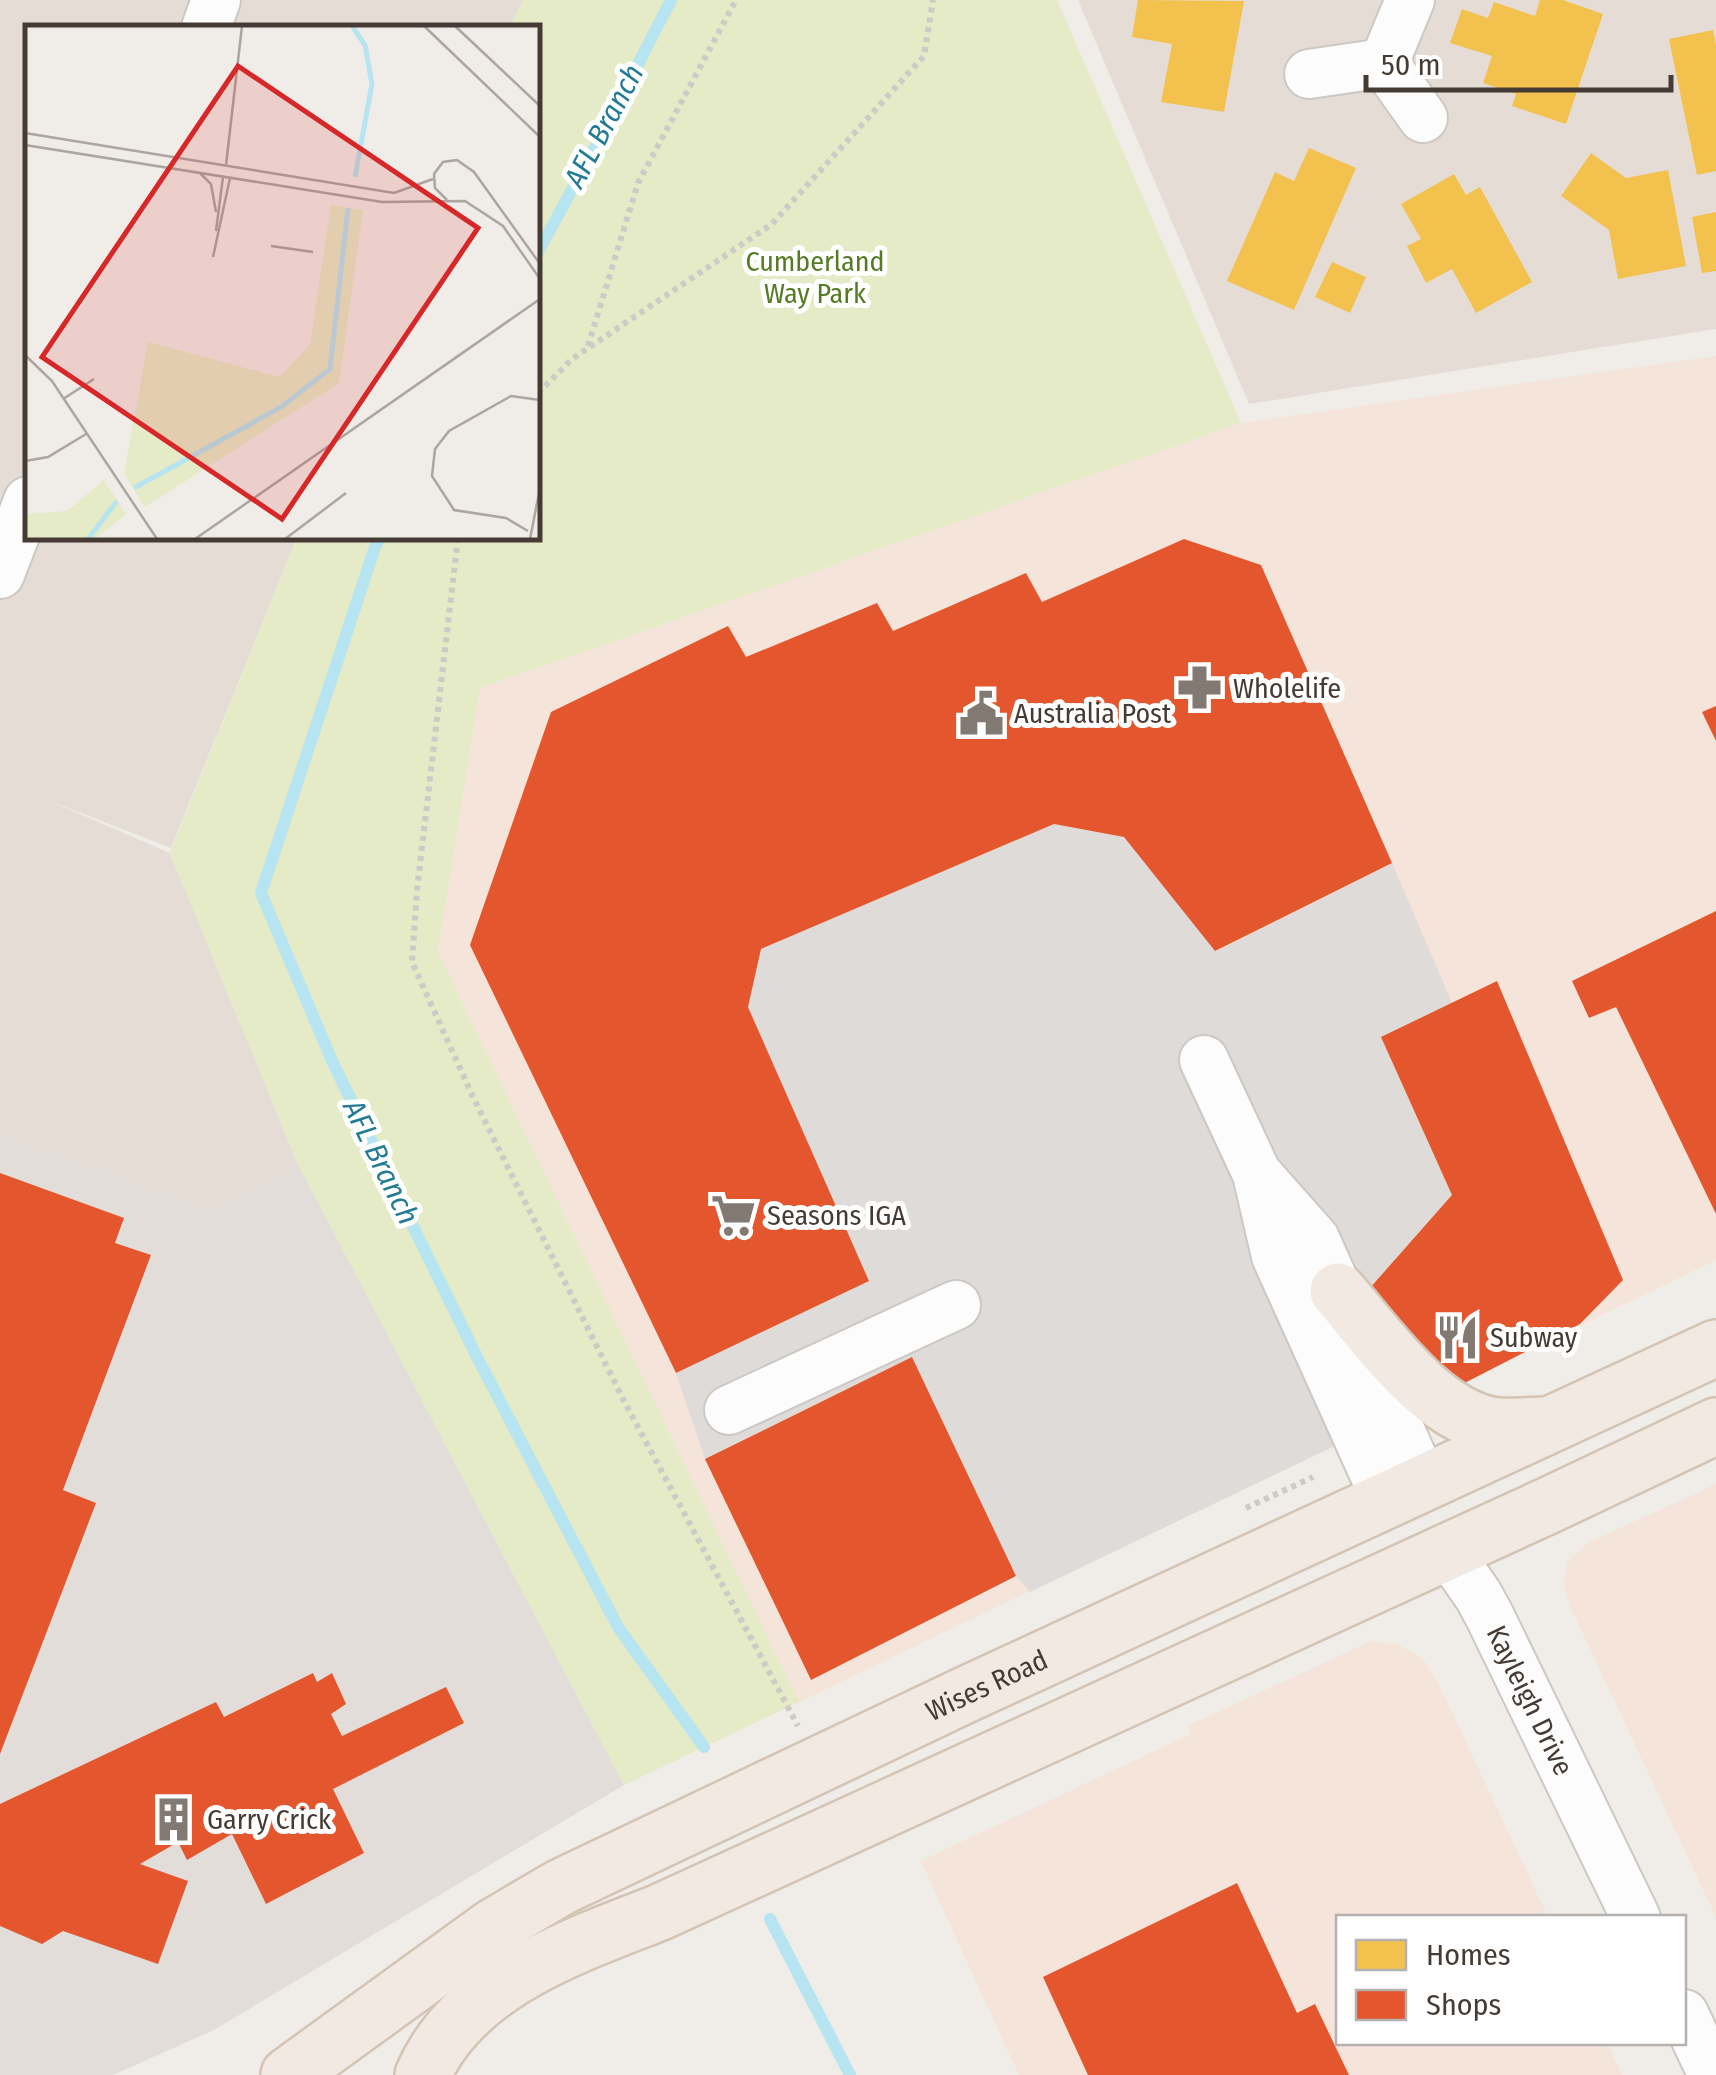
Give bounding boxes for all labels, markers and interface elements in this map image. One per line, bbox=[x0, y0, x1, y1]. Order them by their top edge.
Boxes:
inset map bbox=[25, 25, 540, 540]
scale bar bbox=[1366, 30, 1671, 92]
text: 50 m bbox=[1381, 47, 1441, 83]
water label: AFL Branch bbox=[556, 58, 651, 195]
park label: Cumberland Way Park bbox=[745, 245, 885, 310]
pharmacy icon: Wholelife bbox=[1176, 664, 1224, 712]
place label: Wholelife bbox=[1233, 672, 1341, 705]
public building icon: Australia Post bbox=[957, 689, 1005, 737]
place label: Australia Post bbox=[1014, 697, 1172, 730]
water label: AFL Branch bbox=[335, 1093, 427, 1230]
supermarket icon: Seasons IGA bbox=[710, 1191, 758, 1239]
place label: Seasons IGA bbox=[767, 1199, 906, 1232]
restaurant icon: Subway bbox=[1433, 1313, 1481, 1361]
place label: Subway bbox=[1490, 1321, 1578, 1354]
street label: Kayleigh Drive bbox=[1480, 1620, 1580, 1781]
street label: Wises Road bbox=[921, 1643, 1053, 1728]
building icon: Garry Crick bbox=[150, 1795, 198, 1843]
place label: Garry Crick bbox=[207, 1803, 332, 1836]
legend bbox=[1336, 1915, 1686, 2045]
text: Homes bbox=[1426, 1937, 1511, 1973]
text: Shops bbox=[1426, 1987, 1501, 2023]

